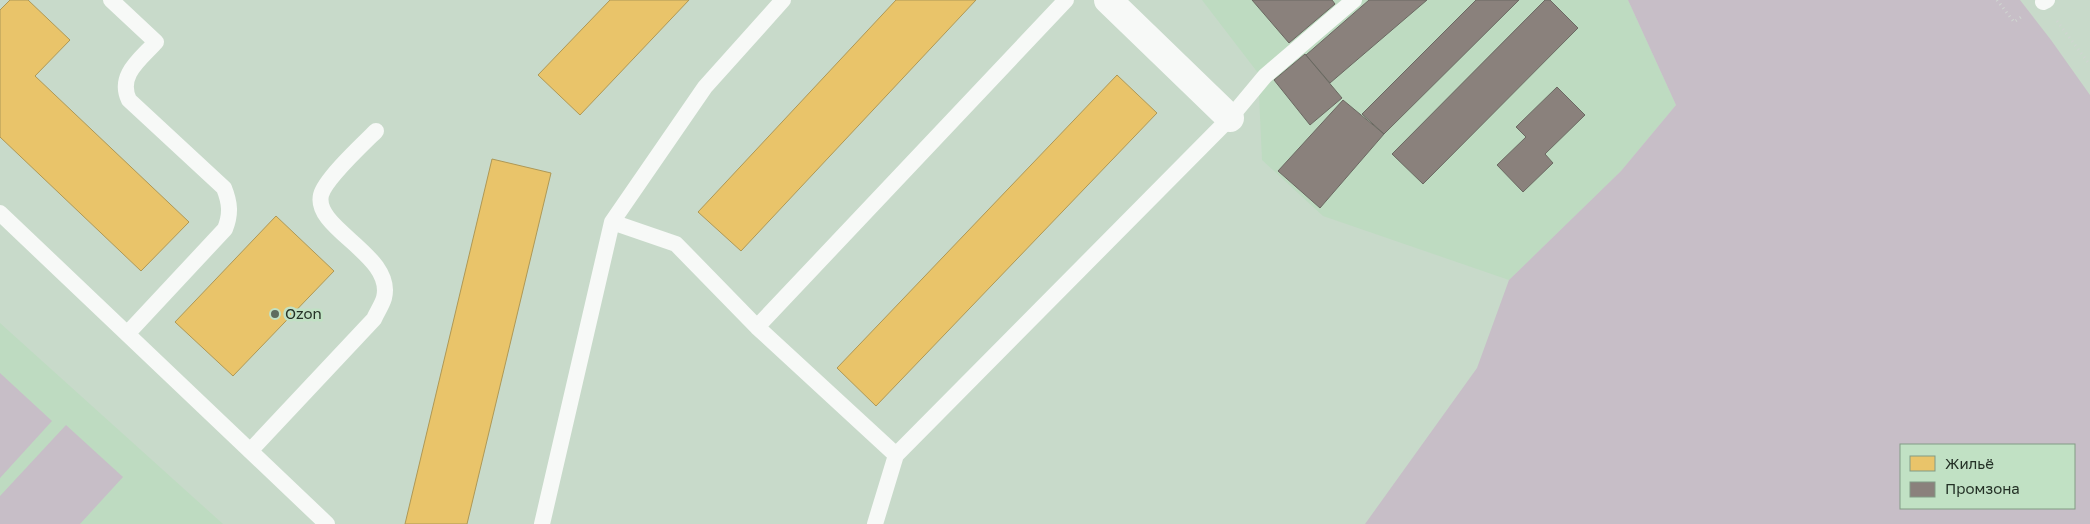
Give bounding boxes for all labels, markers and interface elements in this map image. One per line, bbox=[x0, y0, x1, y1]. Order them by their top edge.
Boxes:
place label: Ozon bbox=[285, 304, 322, 322]
marker: Ozon bbox=[269, 308, 281, 320]
legend bbox=[1900, 444, 2075, 509]
text: Жильё bbox=[1945, 454, 1994, 472]
text: Промзона bbox=[1945, 479, 2020, 497]

